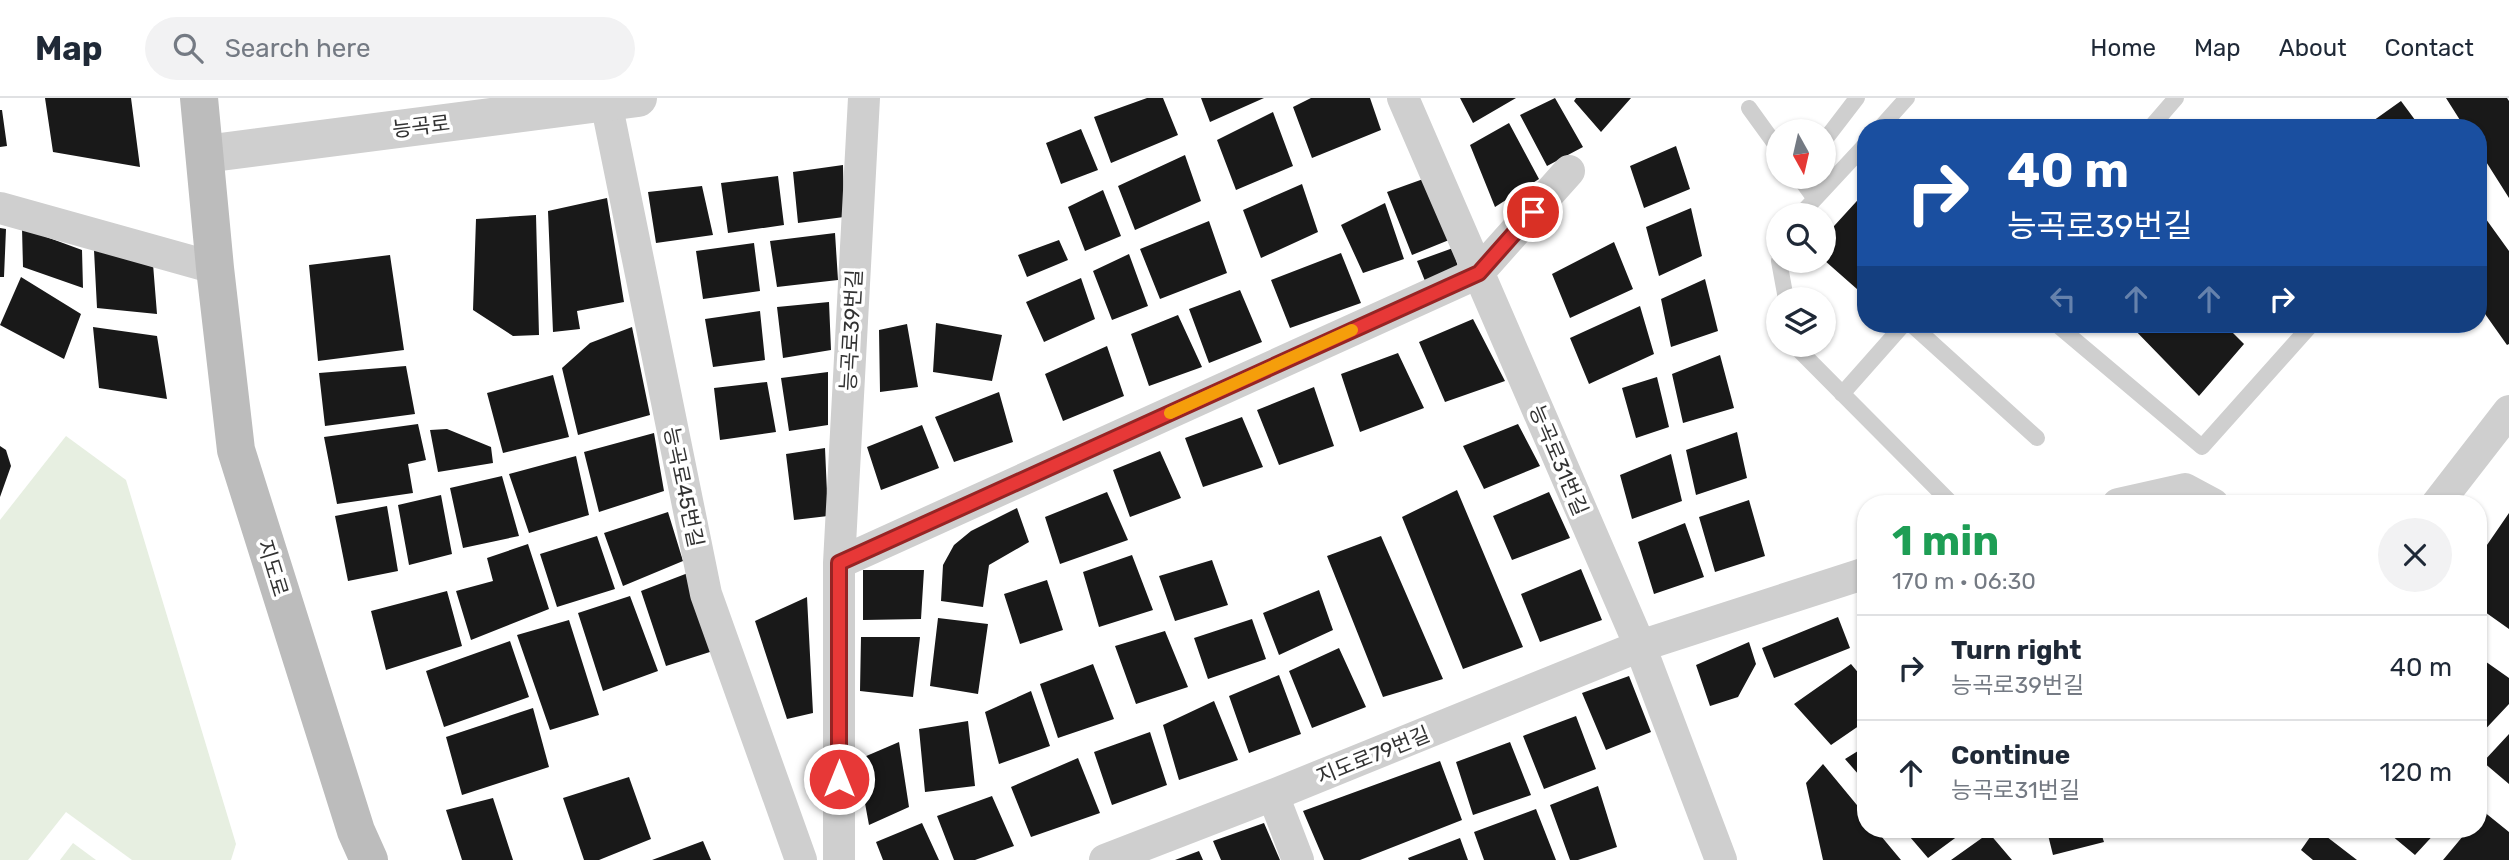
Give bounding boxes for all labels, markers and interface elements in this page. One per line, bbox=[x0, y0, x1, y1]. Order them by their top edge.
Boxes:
search box bbox=[145, 17, 635, 80]
text: Map bbox=[35, 29, 103, 68]
icon: search bbox=[169, 29, 207, 67]
text: Search here bbox=[225, 33, 370, 64]
text: Home bbox=[2090, 34, 2156, 62]
text: Map bbox=[2194, 34, 2241, 62]
text: About bbox=[2279, 34, 2347, 62]
text: Contact bbox=[2385, 34, 2474, 62]
street label: 능곡로 bbox=[391, 110, 451, 142]
north arrow bbox=[1766, 119, 1836, 189]
map controls bbox=[1766, 119, 1836, 357]
text: 40 m bbox=[2007, 141, 2129, 199]
icon: right bbox=[1892, 147, 1983, 238]
pin bbox=[1503, 182, 1563, 242]
icon: arrive bbox=[1514, 193, 1552, 231]
button: search bbox=[1766, 203, 1836, 273]
text: 능곡로39번길 bbox=[2007, 207, 2192, 245]
street label: 능곡로39번길 bbox=[835, 269, 867, 391]
icon: left bbox=[2044, 280, 2082, 318]
icon: ahead bbox=[2117, 280, 2155, 318]
icon: ahead bbox=[2190, 280, 2228, 318]
icon: right bbox=[2263, 280, 2301, 318]
button: layers bbox=[1766, 287, 1836, 357]
street label: 능곡로31번길 bbox=[1524, 401, 1594, 519]
street label: 능곡로45번길 bbox=[659, 425, 709, 549]
text: 1 min bbox=[1892, 516, 1999, 566]
button: close bbox=[2378, 518, 2452, 592]
street label: 지도로 bbox=[253, 537, 293, 599]
text: 170 m · 06:30 bbox=[1892, 567, 2036, 595]
text: Turn right bbox=[1951, 635, 2081, 666]
icon: right bbox=[1892, 649, 1930, 687]
text: 40 m bbox=[2390, 652, 2452, 683]
text: 능곡로39번길 bbox=[1951, 671, 2084, 699]
street label: 지도로79번길 bbox=[1313, 721, 1433, 789]
text: Continue bbox=[1951, 740, 2070, 771]
position arrow bbox=[802, 742, 876, 816]
icon: ahead bbox=[1892, 754, 1930, 792]
text: 120 m bbox=[2380, 757, 2452, 788]
text: 능곡로31번길 bbox=[1951, 776, 2080, 804]

